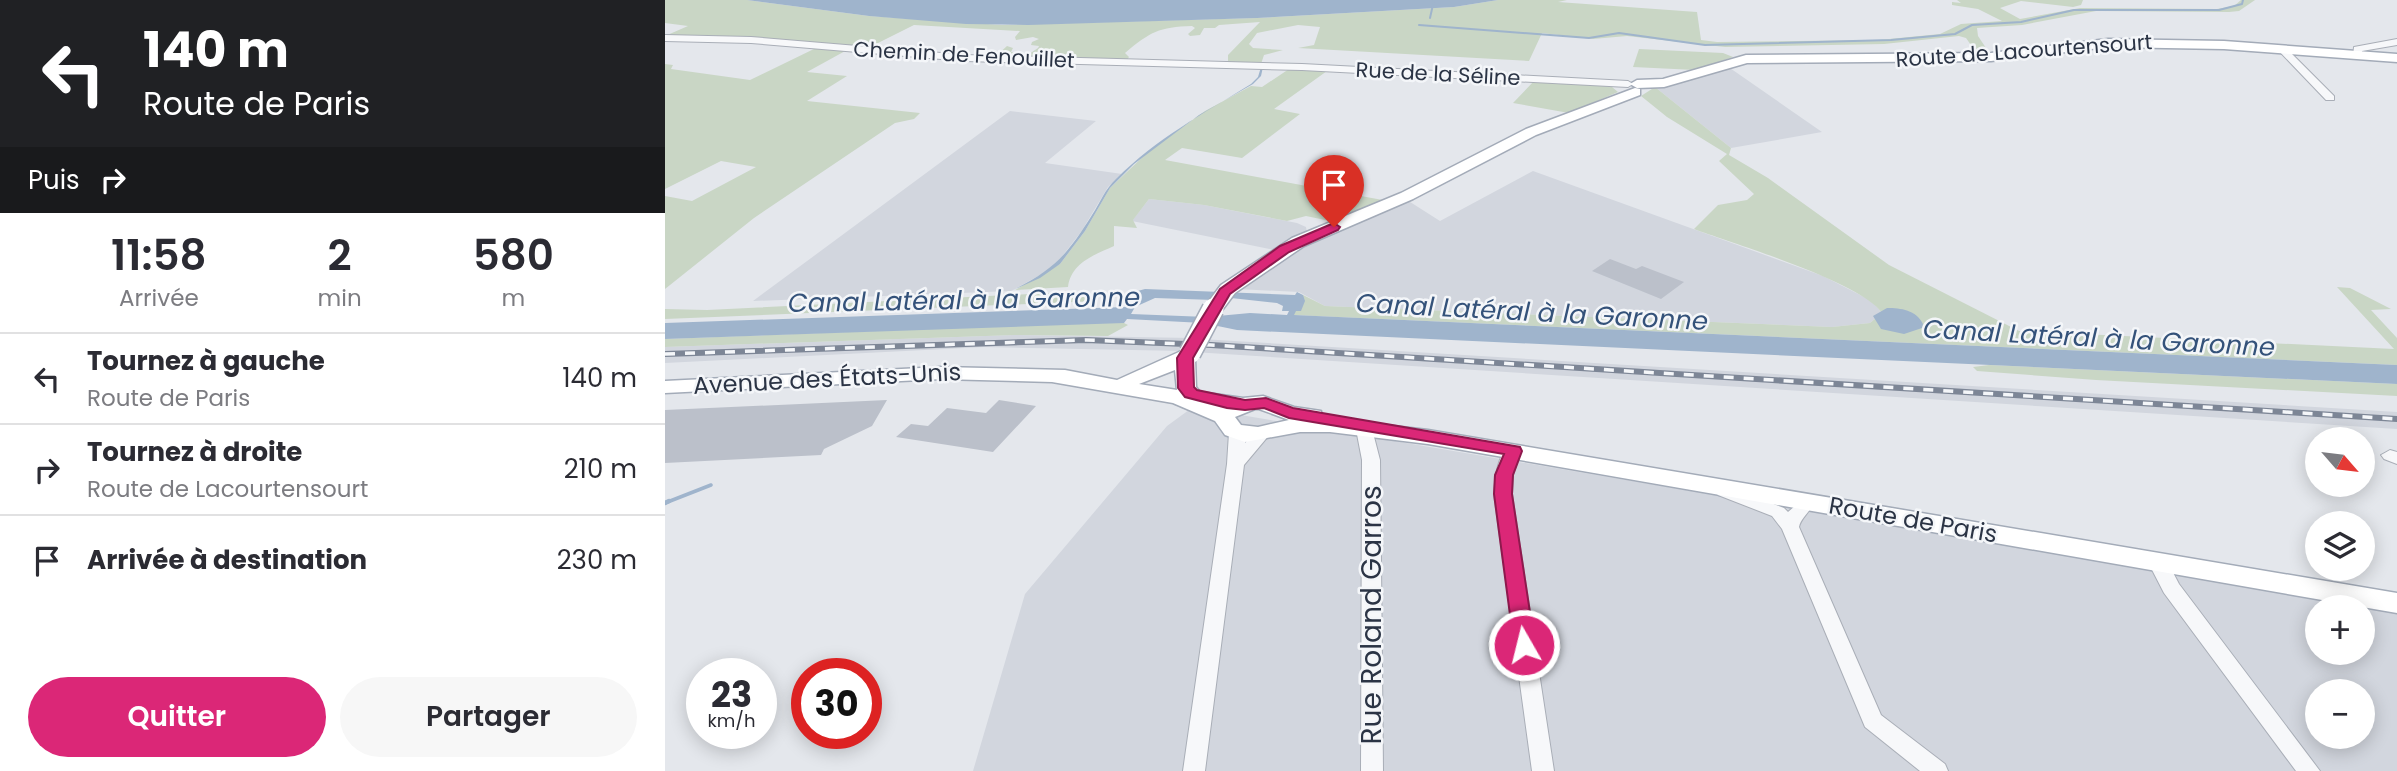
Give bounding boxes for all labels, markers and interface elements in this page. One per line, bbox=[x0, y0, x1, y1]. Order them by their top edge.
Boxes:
text: 140 m bbox=[143, 16, 289, 84]
street label: Route de Lacourtensourt bbox=[1895, 27, 2153, 74]
icon: left bbox=[28, 28, 119, 119]
street label: Chemin de Fenouillet bbox=[853, 34, 1075, 75]
street label: Rue de la Séline bbox=[1355, 55, 1521, 92]
text: Route de Paris bbox=[143, 81, 370, 126]
pin bbox=[1304, 155, 1364, 227]
icon: right bbox=[94, 161, 132, 199]
text: Puis bbox=[28, 162, 80, 198]
icon: arrive bbox=[1315, 166, 1353, 204]
text: 11:58 bbox=[111, 226, 207, 285]
text: 2 bbox=[328, 226, 352, 285]
text: 580 bbox=[473, 226, 554, 285]
water label: Canal Latéral à la Garonne bbox=[788, 279, 1140, 321]
text: Arrivée bbox=[119, 282, 199, 314]
text: min bbox=[318, 282, 362, 314]
text: m bbox=[501, 282, 525, 314]
water label: Canal Latéral à la Garonne bbox=[1355, 285, 1709, 339]
water label: Canal Latéral à la Garonne bbox=[1922, 311, 2276, 365]
text: Tournez à gauche bbox=[87, 343, 325, 379]
street label: Avenue des États-Unis bbox=[692, 355, 962, 402]
icon: left bbox=[28, 360, 66, 398]
text: 140 m bbox=[562, 360, 637, 396]
text: Route de Paris bbox=[87, 382, 250, 414]
north arrow bbox=[2305, 427, 2375, 497]
map controls bbox=[2305, 427, 2375, 749]
text: Tournez à droite bbox=[87, 434, 302, 470]
icon: right bbox=[28, 451, 66, 489]
text: 210 m bbox=[564, 451, 637, 487]
text: Route de Lacourtensourt bbox=[87, 473, 368, 505]
street label: Rue Roland Garros bbox=[1352, 485, 1391, 745]
street label: Route de Paris bbox=[1826, 488, 2000, 551]
button: layers bbox=[2305, 511, 2375, 581]
icon: arrive bbox=[28, 542, 66, 580]
text: Arrivée à destination bbox=[87, 542, 367, 578]
text: 230 m bbox=[557, 542, 637, 578]
button: + bbox=[2305, 595, 2375, 665]
position arrow bbox=[1487, 608, 1561, 682]
speed limit sign: 30 bbox=[791, 658, 882, 749]
text: 23 bbox=[711, 670, 752, 719]
button: Quitter bbox=[28, 677, 326, 757]
button: Partager bbox=[340, 677, 637, 757]
button: − bbox=[2305, 679, 2375, 749]
text: km/h bbox=[708, 708, 755, 733]

